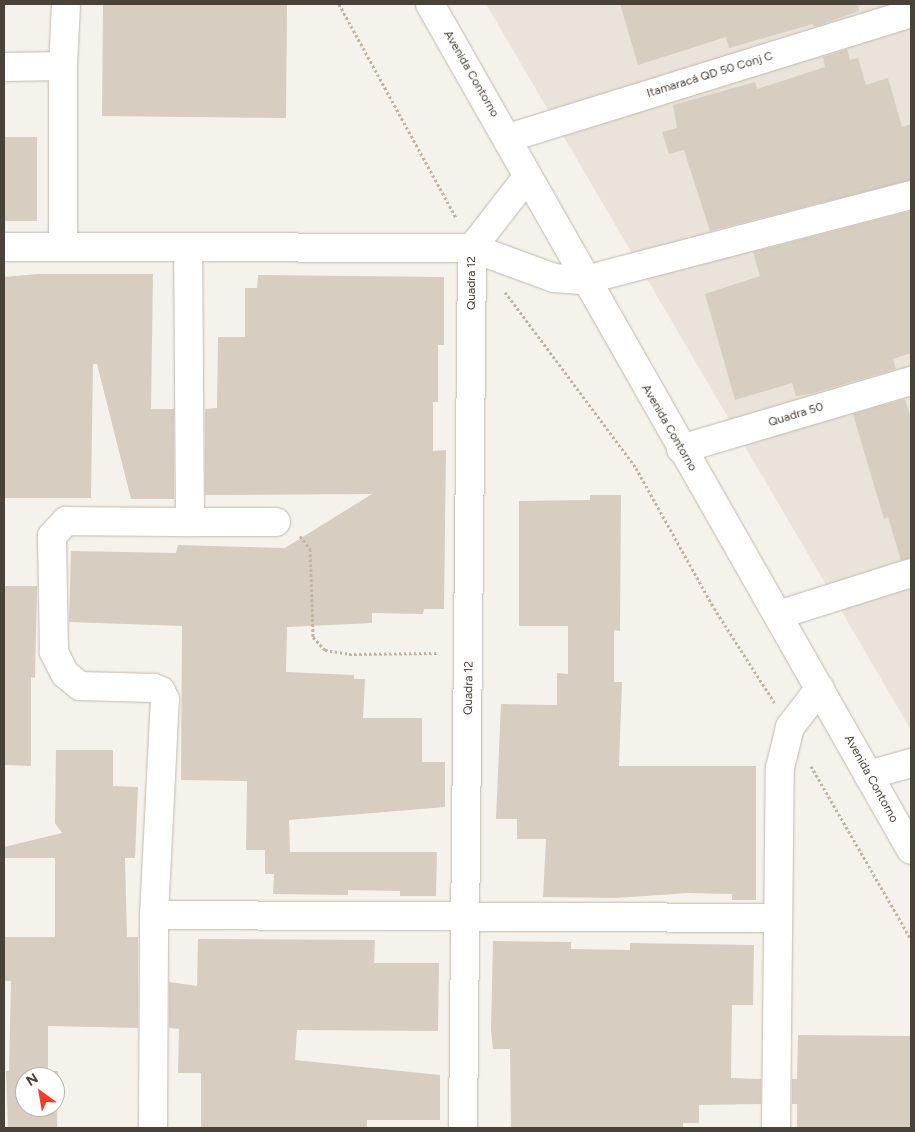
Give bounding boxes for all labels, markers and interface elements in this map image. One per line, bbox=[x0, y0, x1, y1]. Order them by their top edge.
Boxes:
street label: Avenida Contorno bbox=[440, 28, 502, 120]
street label: Itamaracá QD 50 Conj C bbox=[645, 49, 775, 101]
street label: Quadra 12 bbox=[465, 256, 479, 310]
street label: Avenida Contorno bbox=[638, 382, 700, 474]
street label: Quadra 50 bbox=[767, 400, 825, 430]
street label: Quadra 12 bbox=[461, 661, 477, 715]
street label: Avenida Contorno bbox=[841, 733, 901, 825]
north arrow bbox=[15, 1067, 65, 1117]
text: N bbox=[23, 1070, 41, 1090]

